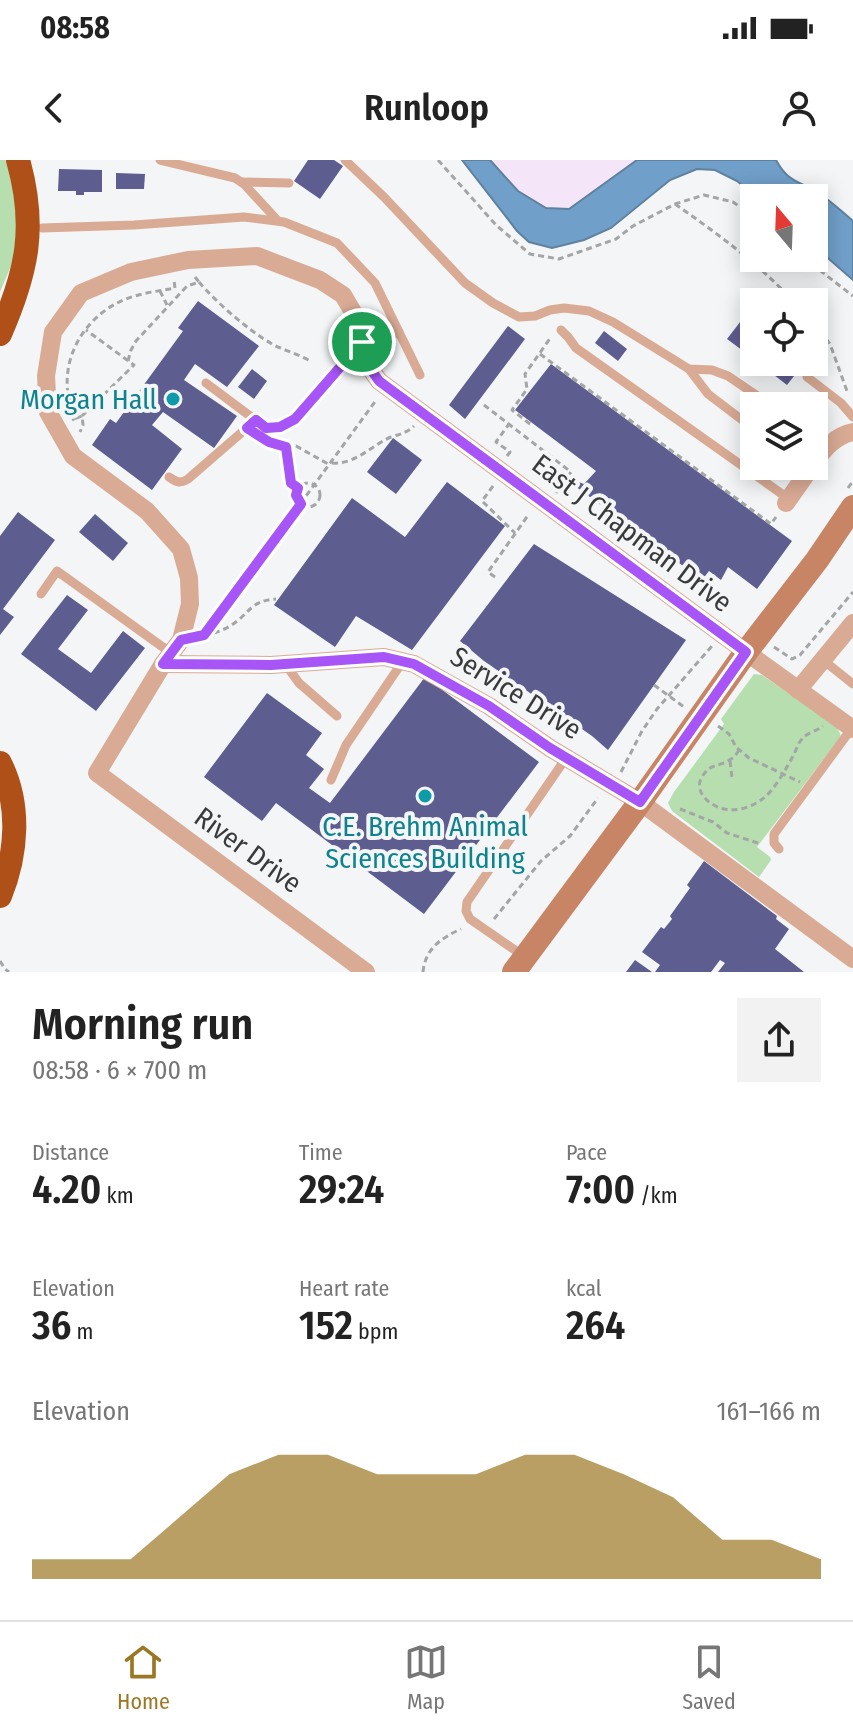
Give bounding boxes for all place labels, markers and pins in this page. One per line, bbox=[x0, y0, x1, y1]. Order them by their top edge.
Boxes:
pin bbox=[328, 308, 396, 376]
place label: Morgan Hall bbox=[20, 383, 157, 416]
marker: Morgan Hall bbox=[164, 390, 182, 408]
marker: C.E. Brehm Animal Sciences Building bbox=[416, 787, 434, 805]
place label: C.E. Brehm Animal Sciences Building bbox=[322, 810, 528, 875]

